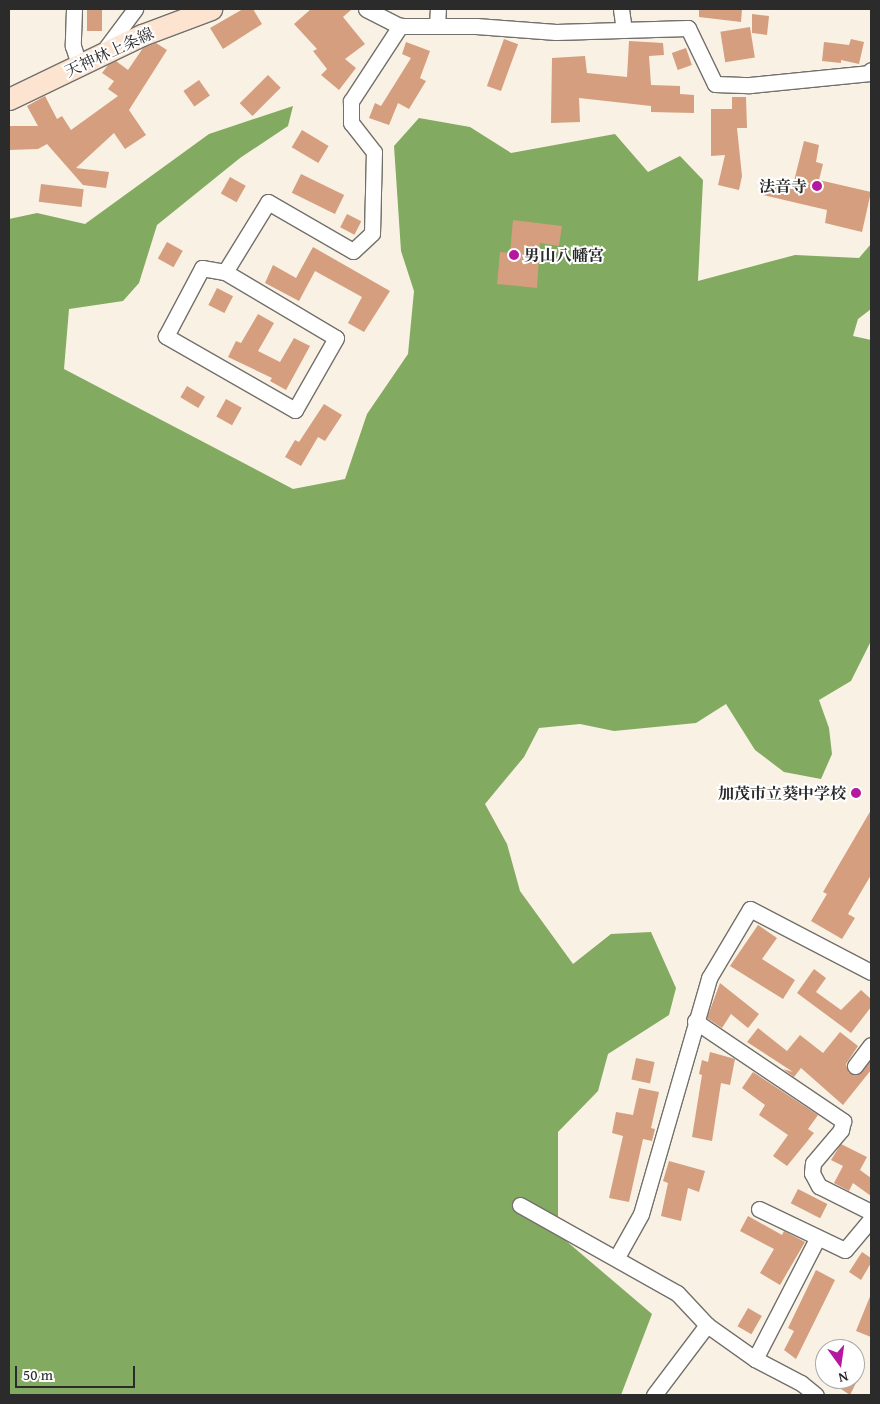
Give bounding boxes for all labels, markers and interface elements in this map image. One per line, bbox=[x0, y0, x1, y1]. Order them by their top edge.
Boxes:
street label: 天神林上条線 bbox=[61, 23, 157, 81]
place label: 法音寺 bbox=[759, 176, 807, 196]
marker: 法音寺 bbox=[811, 180, 823, 192]
place label: 男山八幡宮 bbox=[524, 245, 604, 265]
marker: 男山八幡宮 bbox=[508, 249, 520, 261]
place label: 加茂市立葵中学校 bbox=[718, 783, 846, 803]
marker: 加茂市立葵中学校 bbox=[850, 787, 862, 799]
north arrow bbox=[815, 1339, 865, 1389]
scale bar bbox=[18, 1356, 138, 1388]
text: 50 m bbox=[23, 1364, 53, 1385]
text: N bbox=[836, 1367, 850, 1388]

